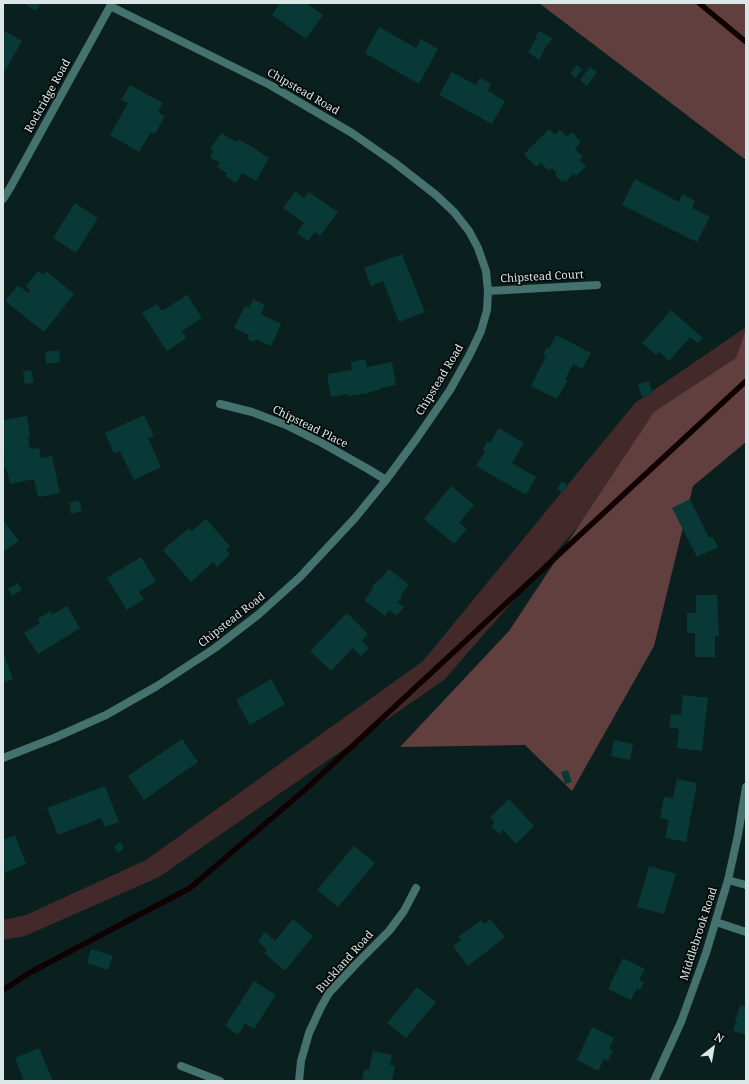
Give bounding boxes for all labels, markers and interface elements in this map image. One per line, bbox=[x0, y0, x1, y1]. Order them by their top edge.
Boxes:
street label: Rockridge Road bbox=[22, 57, 74, 135]
street label: Chipstead Road bbox=[265, 66, 341, 118]
street label: Chipstead Court bbox=[500, 268, 584, 286]
street label: Chipstead Road bbox=[413, 342, 467, 418]
street label: Chipstead Place bbox=[270, 403, 350, 451]
street label: Chipstead Road bbox=[196, 590, 268, 650]
street label: Middlebrook Road bbox=[678, 886, 720, 982]
street label: Buckland Road bbox=[314, 928, 376, 996]
north arrow bbox=[693, 1028, 733, 1068]
text: N bbox=[712, 1029, 727, 1046]

